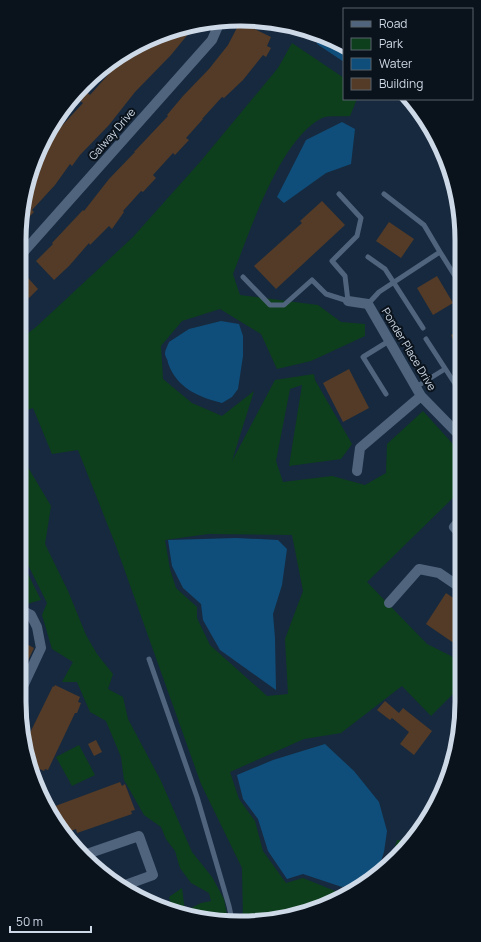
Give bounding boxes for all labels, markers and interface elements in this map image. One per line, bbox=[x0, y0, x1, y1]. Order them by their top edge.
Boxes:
legend bbox=[343, 8, 473, 100]
text: Road bbox=[379, 15, 407, 32]
text: Park bbox=[379, 35, 404, 52]
text: Water bbox=[379, 55, 413, 72]
text: Building bbox=[379, 75, 423, 92]
street label: Galway Drive bbox=[85, 104, 139, 163]
street label: Ponder Place Drive bbox=[379, 304, 440, 394]
scale bar bbox=[10, 908, 91, 934]
text: 50 m bbox=[16, 913, 43, 930]

